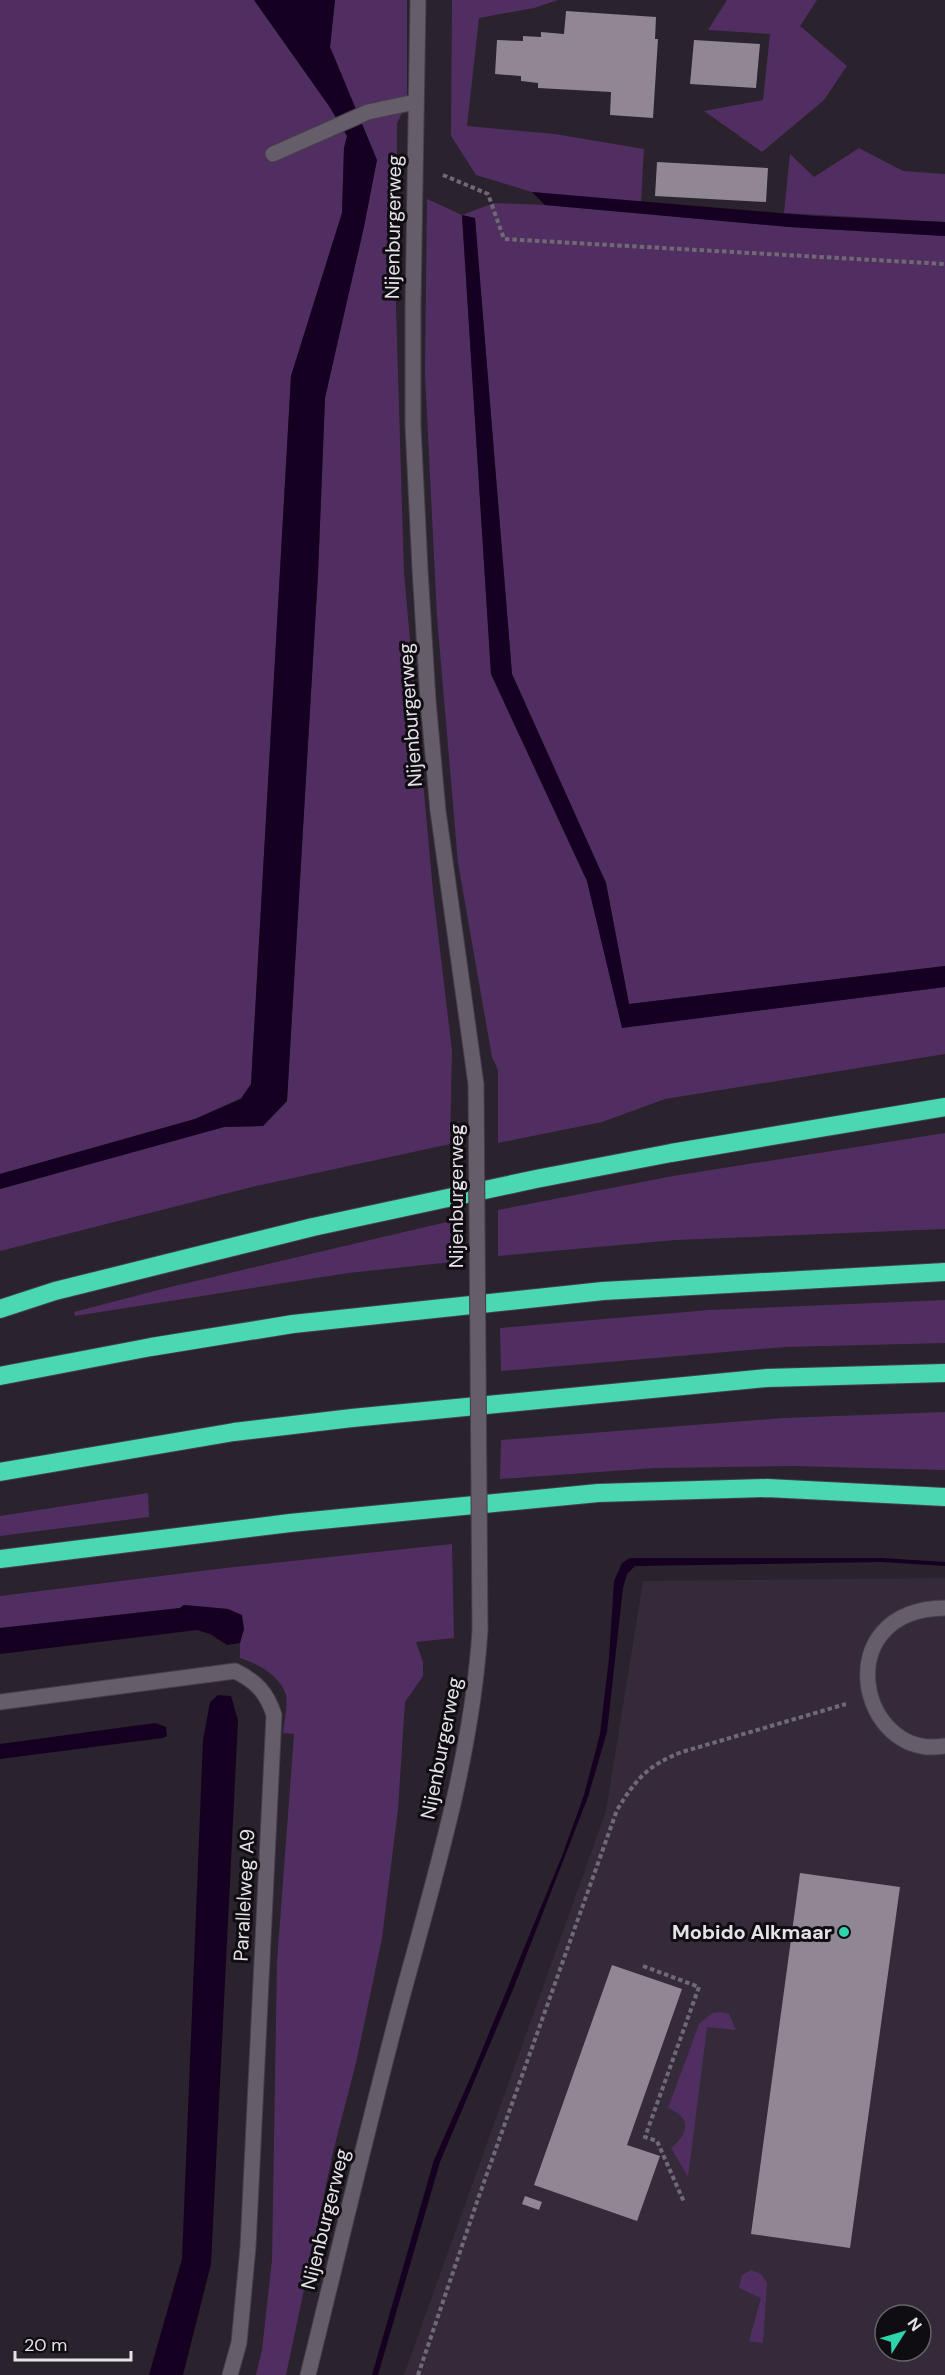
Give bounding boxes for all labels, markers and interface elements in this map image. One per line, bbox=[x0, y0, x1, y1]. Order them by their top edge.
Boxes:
street label: Nijenburgerweg bbox=[379, 155, 407, 299]
street label: Nijenburgerweg bbox=[392, 642, 428, 788]
street label: Nijenburgerweg bbox=[443, 1124, 469, 1268]
street label: Nijenburgerweg bbox=[414, 1675, 468, 1821]
street label: Parallelweg A9 bbox=[228, 1828, 260, 1962]
place label: Mobido Alkmaar bbox=[672, 1919, 832, 1945]
marker: Mobido Alkmaar bbox=[837, 1925, 851, 1939]
street label: Nijenburgerweg bbox=[295, 2146, 355, 2292]
north arrow bbox=[873, 2303, 933, 2363]
text: N bbox=[903, 2313, 926, 2335]
scale bar bbox=[15, 2324, 130, 2362]
text: 20 m bbox=[24, 2333, 67, 2357]

